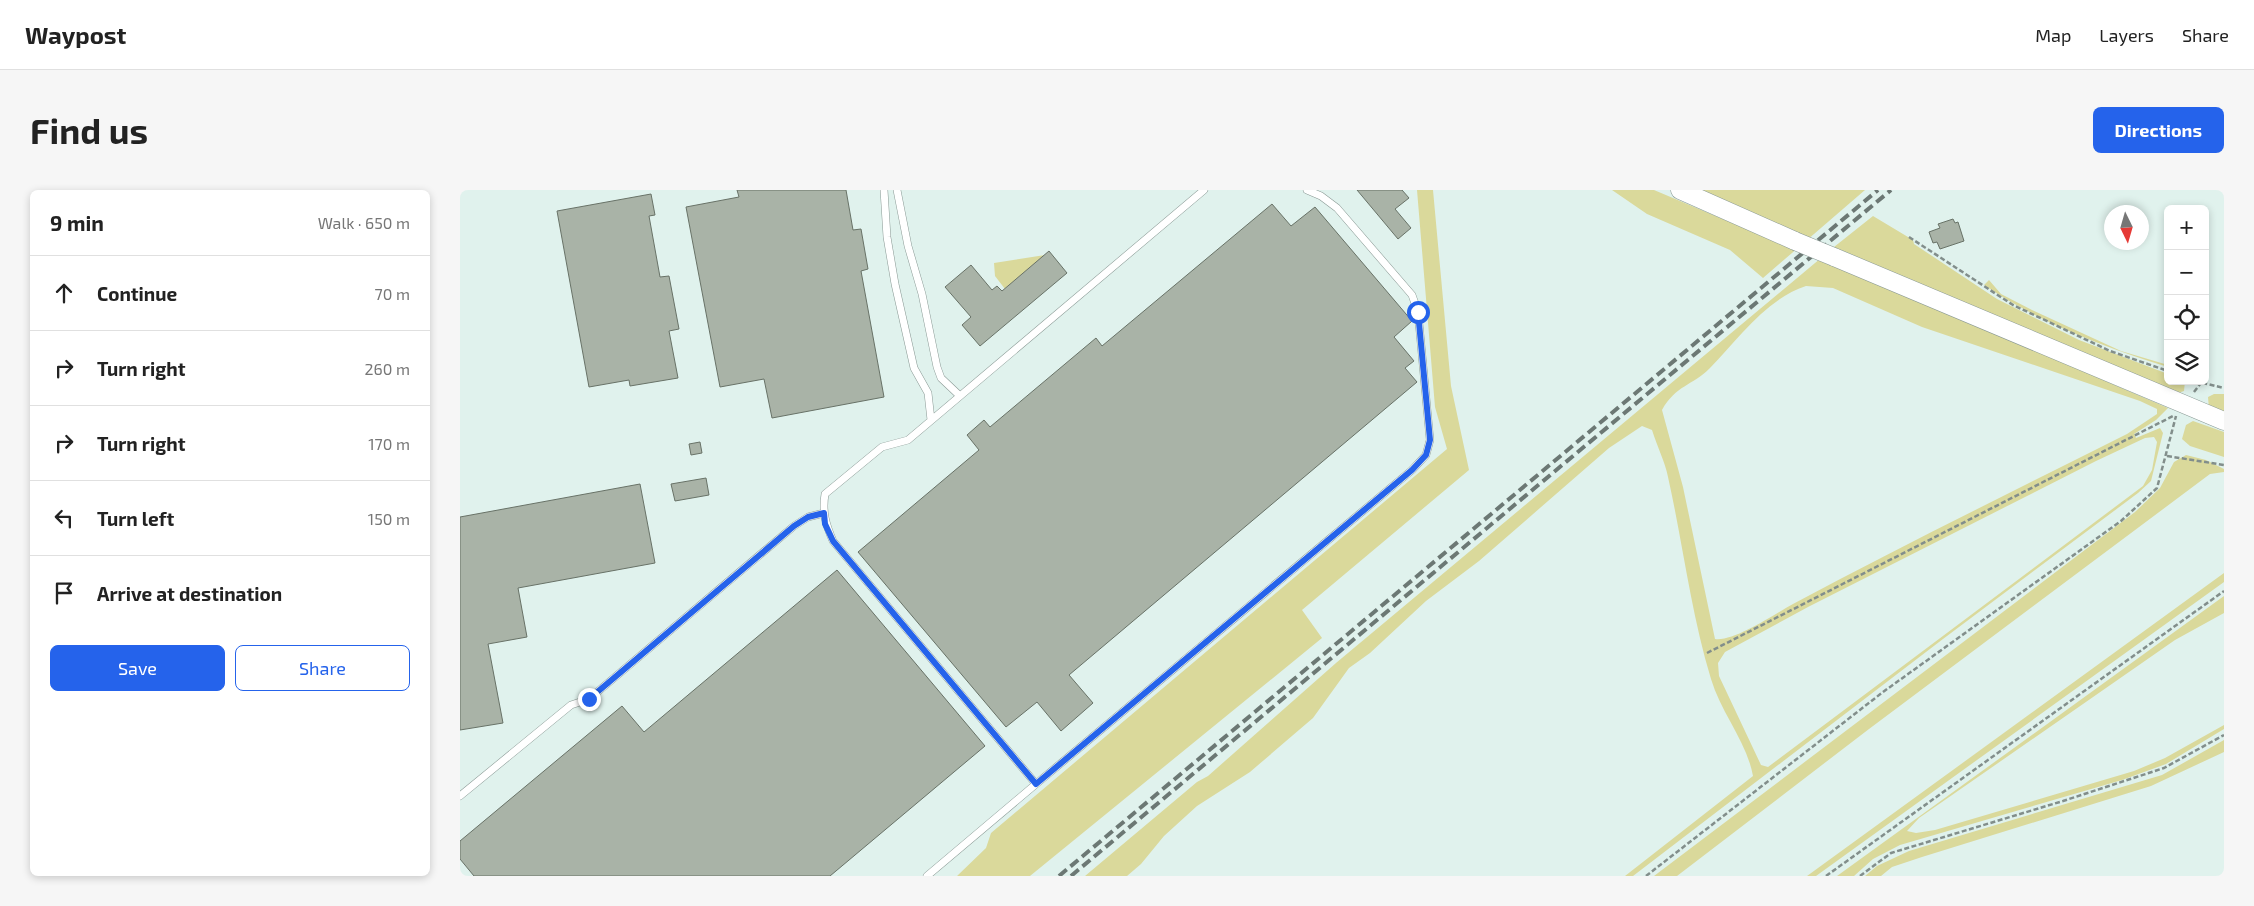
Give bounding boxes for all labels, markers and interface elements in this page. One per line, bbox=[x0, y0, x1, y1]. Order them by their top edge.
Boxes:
text: Waypost bbox=[25, 20, 126, 49]
text: Map bbox=[2035, 24, 2071, 46]
text: Layers bbox=[2099, 24, 2154, 46]
text: Share bbox=[2182, 24, 2229, 46]
button: Directions bbox=[2093, 107, 2224, 153]
text: Find us bbox=[30, 109, 148, 151]
north arrow bbox=[2104, 205, 2149, 250]
map controls bbox=[2164, 205, 2209, 385]
button: + bbox=[2164, 205, 2209, 250]
text: 9 min bbox=[50, 210, 104, 235]
text: Walk · 650 m bbox=[318, 213, 410, 232]
button: − bbox=[2164, 250, 2209, 295]
icon: ahead bbox=[50, 279, 78, 307]
text: Continue bbox=[97, 282, 177, 305]
text: 70 m bbox=[375, 284, 410, 303]
button: locate bbox=[2164, 295, 2209, 340]
route start bbox=[1407, 301, 1430, 324]
button: layers bbox=[2164, 340, 2209, 385]
icon: right bbox=[50, 354, 78, 382]
text: Turn right bbox=[97, 357, 185, 380]
text: 260 m bbox=[365, 359, 410, 378]
icon: right bbox=[50, 429, 78, 457]
text: Turn right bbox=[97, 432, 185, 455]
text: 170 m bbox=[368, 434, 410, 453]
icon: left bbox=[50, 504, 78, 532]
text: Turn left bbox=[97, 507, 174, 530]
text: 150 m bbox=[368, 509, 410, 528]
icon: arrive bbox=[50, 579, 78, 607]
text: Arrive at destination bbox=[97, 582, 282, 605]
button: Save bbox=[50, 645, 225, 691]
button: Share bbox=[235, 645, 410, 691]
route end bbox=[578, 688, 601, 711]

